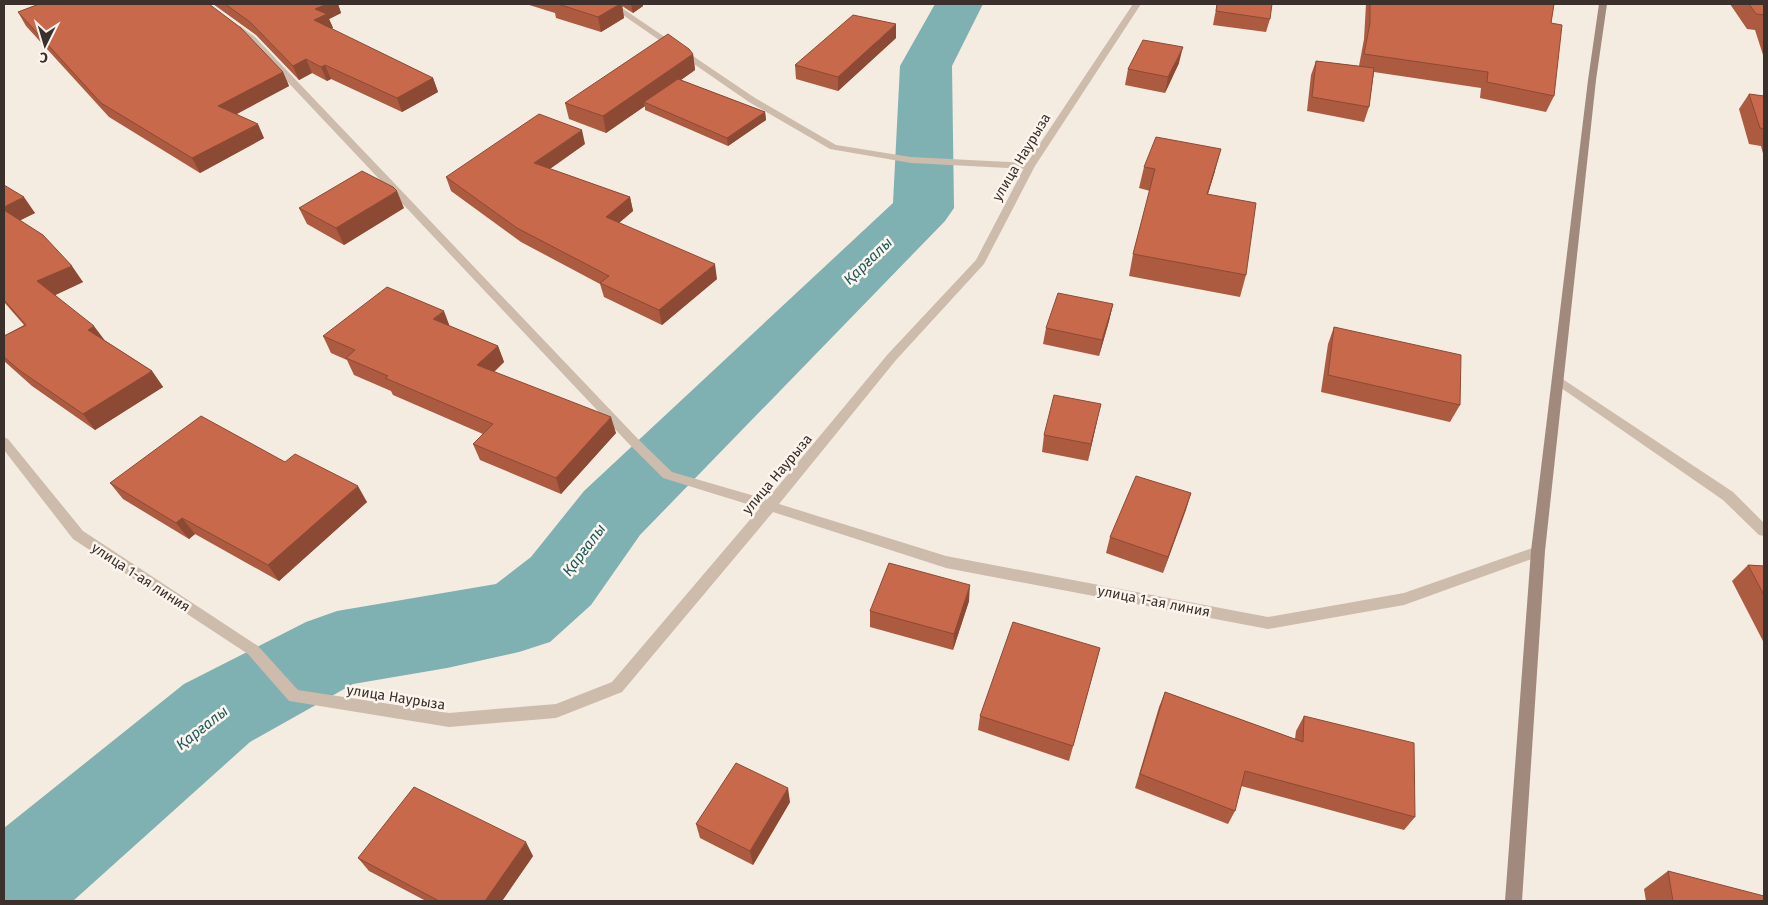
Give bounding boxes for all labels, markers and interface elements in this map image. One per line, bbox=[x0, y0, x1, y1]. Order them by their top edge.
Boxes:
north arrow bbox=[20, 20, 70, 70]
text: С bbox=[39, 49, 49, 66]
street label: улица Наурыза bbox=[988, 110, 1054, 204]
water label: Қарғалы bbox=[840, 233, 896, 289]
street label: улица Наурыза bbox=[739, 431, 816, 518]
water label: Қарғалы bbox=[558, 520, 610, 580]
street label: улица 1-ая линия bbox=[88, 539, 193, 616]
street label: улица 1-ая линия bbox=[1096, 582, 1212, 621]
street label: улица Наурыза bbox=[345, 681, 446, 714]
water label: Қарғалы bbox=[172, 702, 232, 754]

